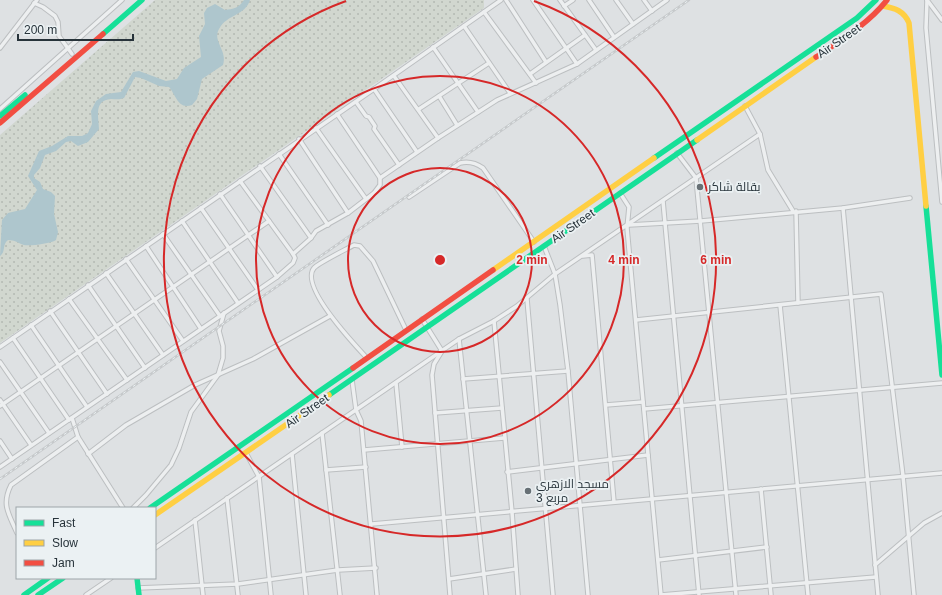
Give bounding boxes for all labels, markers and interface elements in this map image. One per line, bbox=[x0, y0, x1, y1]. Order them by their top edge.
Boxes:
scale bar bbox=[18, 16, 133, 42]
street label: Air Street bbox=[814, 21, 864, 61]
text: 200 m bbox=[24, 23, 57, 37]
place label: بقالة شاكر bbox=[707, 180, 761, 194]
marker: بقالة شاكر bbox=[695, 182, 705, 192]
street label: Air Street bbox=[548, 206, 598, 246]
centre of rings bbox=[433, 253, 447, 267]
text: 2 min bbox=[516, 253, 548, 267]
text: 4 min bbox=[608, 253, 640, 267]
text: 6 min bbox=[700, 253, 732, 267]
street label: Air Street bbox=[282, 391, 332, 431]
place label: مسجد الازهري مربع 3 bbox=[536, 477, 609, 506]
marker: مسجد الازهري مربع 3 bbox=[523, 486, 533, 496]
legend bbox=[16, 507, 156, 579]
text: Fast bbox=[52, 516, 76, 530]
text: Slow bbox=[52, 536, 78, 550]
text: Jam bbox=[52, 556, 75, 570]

